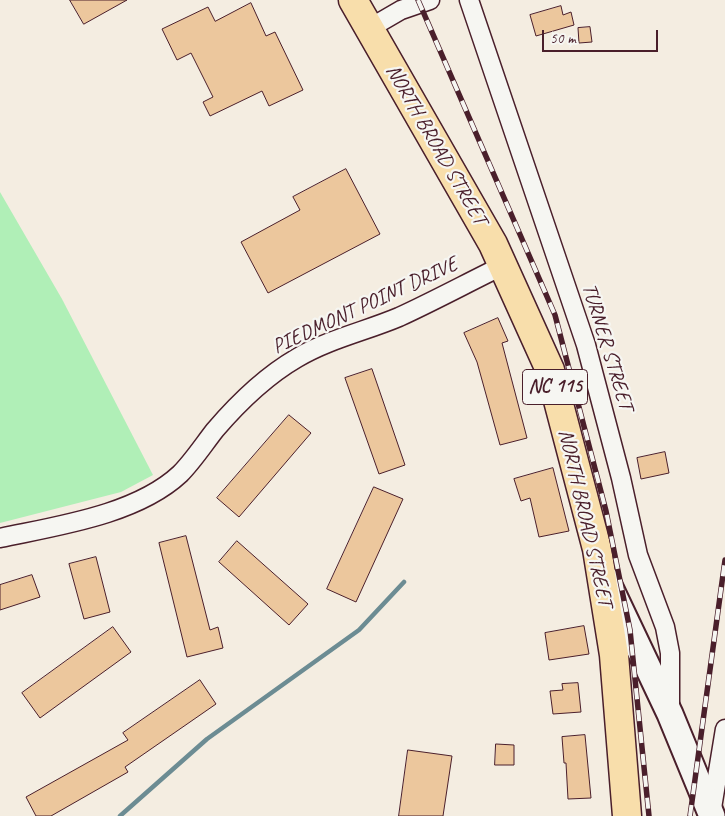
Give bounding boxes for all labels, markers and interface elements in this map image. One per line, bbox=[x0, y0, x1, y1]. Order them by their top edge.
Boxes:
scale bar bbox=[545, 20, 661, 52]
text: 50 m bbox=[550, 29, 576, 48]
street label: NORTH BROAD STREET bbox=[380, 60, 492, 230]
street label: PIEDMONT POINT DRIVE bbox=[268, 252, 462, 360]
street label: TURNER STREET bbox=[576, 280, 638, 414]
road number: NC 115 bbox=[522, 370, 588, 404]
street label: NORTH BROAD STREET bbox=[552, 427, 618, 609]

